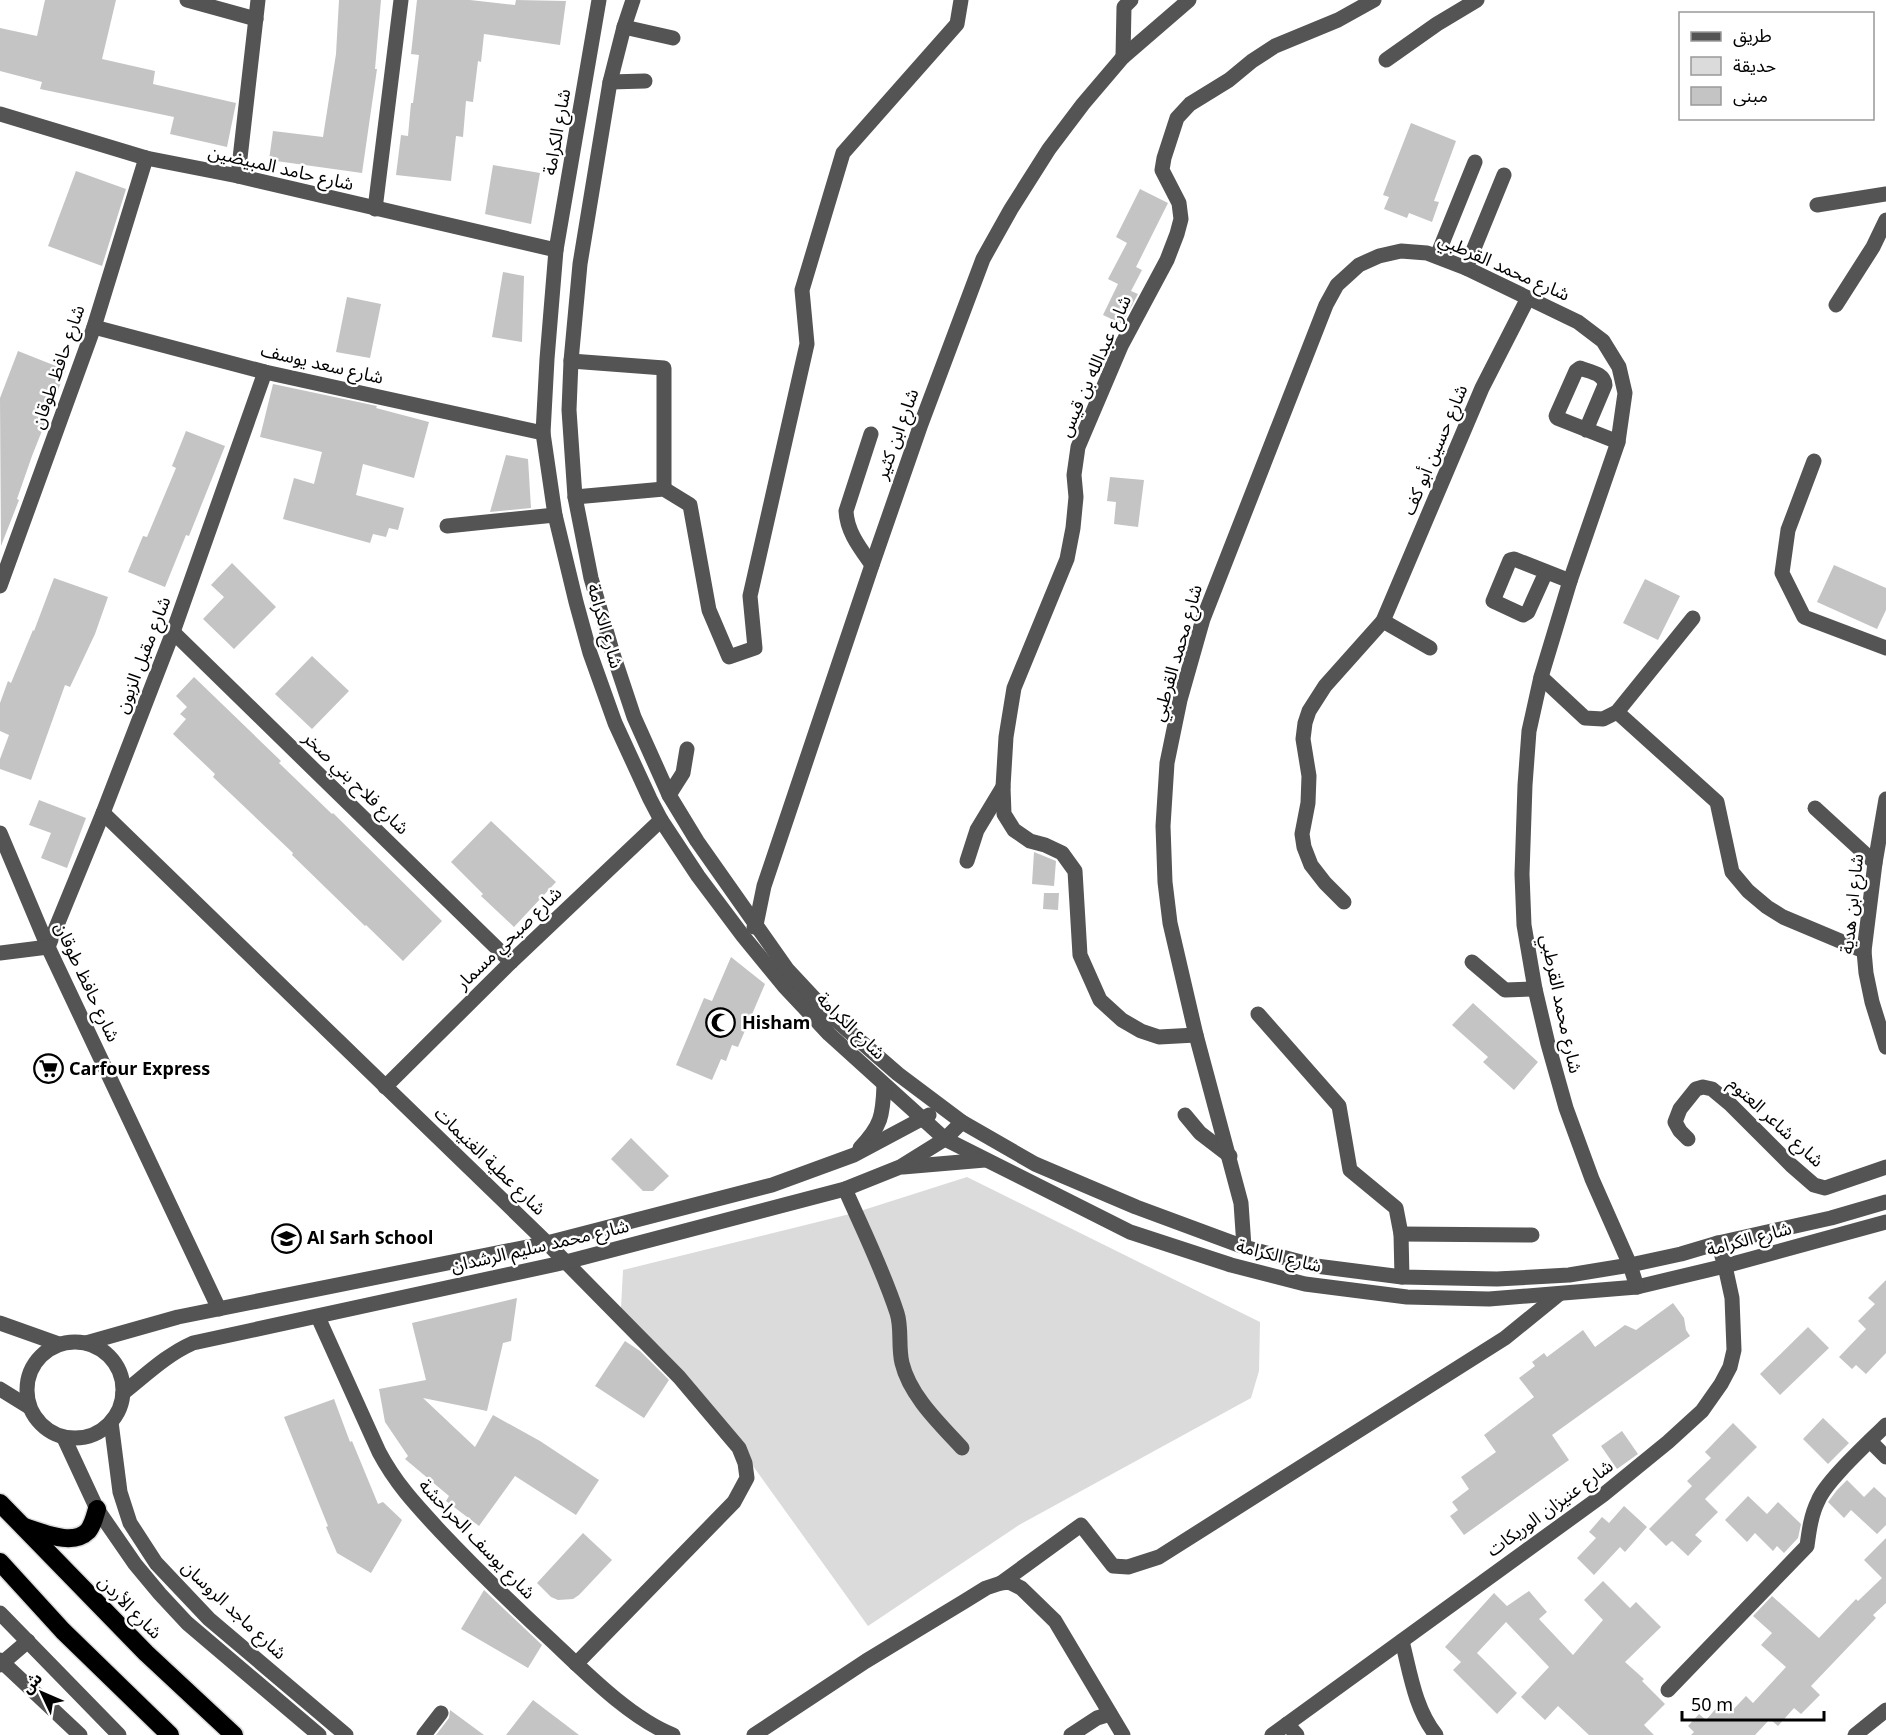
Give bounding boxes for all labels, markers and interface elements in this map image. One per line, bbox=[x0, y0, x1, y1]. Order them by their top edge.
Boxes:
legend bbox=[1679, 12, 1874, 120]
text: طريق bbox=[1733, 23, 1772, 47]
text: حديقة bbox=[1733, 53, 1776, 77]
text: مبنى bbox=[1733, 83, 1768, 107]
street label: شارع الكرامة bbox=[537, 87, 578, 177]
street label: شارع حامد المبيضين bbox=[206, 139, 356, 198]
street label: شارع محمد القرطبي bbox=[1434, 226, 1574, 309]
street label: شارع عبدالله بن قيس bbox=[1052, 291, 1139, 441]
street label: شارع حافظ طوقان bbox=[25, 302, 92, 433]
street label: شارع سعد يوسف bbox=[258, 337, 386, 392]
street label: شارع حسين أبو كف bbox=[1396, 381, 1475, 520]
street label: شارع ابن كثير bbox=[868, 385, 926, 484]
street label: شارع الكرامة bbox=[580, 581, 629, 672]
street label: شارع محمد القرطبي bbox=[1145, 581, 1210, 725]
street label: شارع مقبل الزبون bbox=[109, 593, 178, 718]
street label: شارع فلاح بني صخر bbox=[296, 725, 415, 841]
street label: شارع ابن هدية bbox=[1834, 853, 1871, 956]
street label: شارع صبحي مسمار bbox=[449, 881, 569, 997]
street label: شارع حافظ طوقان bbox=[47, 918, 126, 1047]
street label: شارع محمد القرطبي bbox=[1533, 932, 1588, 1076]
street label: شارع الكرامة bbox=[810, 986, 891, 1066]
mosque icon: Hisham bbox=[705, 1007, 737, 1039]
place label: Hisham bbox=[742, 1010, 810, 1034]
supermarket icon: Carfour Express bbox=[32, 1053, 64, 1085]
place label: Carfour Express bbox=[69, 1056, 210, 1080]
street label: شارع شاعر العتوم bbox=[1722, 1071, 1830, 1174]
street label: شارع عطية الغنيمات bbox=[428, 1101, 552, 1222]
street label: شارع محمد سليم الرشدان bbox=[448, 1213, 632, 1280]
street label: شارع الكرامة bbox=[1704, 1215, 1795, 1264]
school or university icon: Al Sarh School bbox=[270, 1222, 302, 1254]
place label: Al Sarh School bbox=[307, 1225, 433, 1249]
street label: شارع الكرامة bbox=[1233, 1233, 1324, 1280]
street label: شارع عنيزان الوريكات bbox=[1481, 1453, 1619, 1564]
street label: شارع يوسف الحراحشة bbox=[412, 1473, 541, 1606]
street label: شارع ماجد الروسان bbox=[175, 1554, 292, 1666]
street label: شارع الأردن bbox=[91, 1569, 168, 1646]
north arrow bbox=[12, 1663, 72, 1723]
text: ش bbox=[16, 1667, 47, 1698]
scale bar bbox=[1682, 1684, 1824, 1722]
text: 50 m bbox=[1691, 1692, 1733, 1716]

